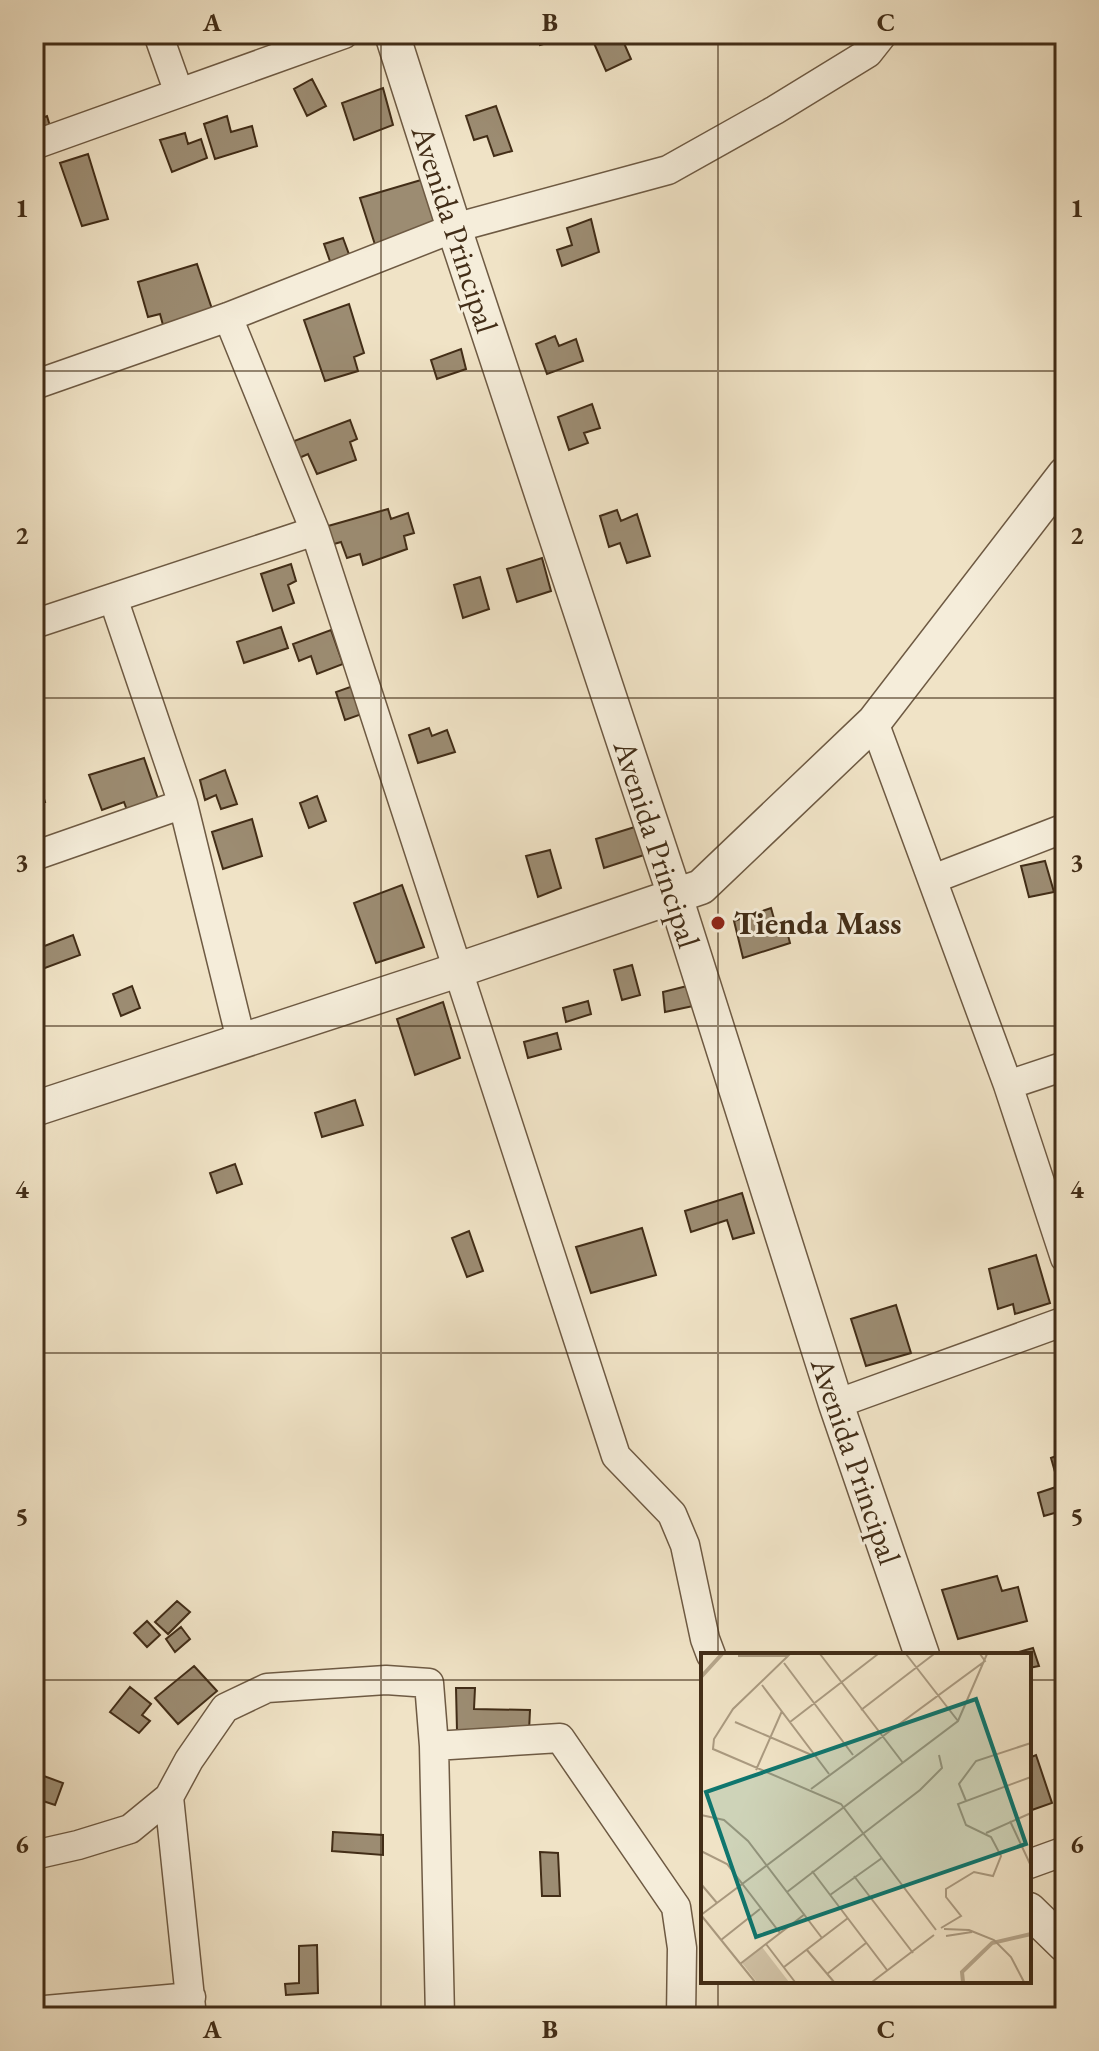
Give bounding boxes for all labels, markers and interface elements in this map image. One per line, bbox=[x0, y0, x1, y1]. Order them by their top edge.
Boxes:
text: A bbox=[202, 5, 222, 39]
text: B bbox=[542, 5, 558, 39]
text: C bbox=[877, 5, 895, 39]
street label: Avenida Principal bbox=[401, 119, 508, 339]
text: 1 bbox=[15, 191, 29, 225]
text: 1 bbox=[1070, 191, 1084, 225]
text: 2 bbox=[15, 518, 29, 552]
text: 2 bbox=[1070, 518, 1084, 552]
street label: Avenida Principal bbox=[603, 734, 710, 954]
text: 3 bbox=[15, 845, 29, 879]
text: 3 bbox=[1070, 845, 1084, 879]
place label: Tienda Mass bbox=[734, 902, 902, 944]
marker: Tienda Mass bbox=[709, 914, 727, 932]
text: 4 bbox=[15, 1172, 29, 1206]
text: 4 bbox=[1070, 1172, 1084, 1206]
street label: Avenida Principal bbox=[801, 1351, 911, 1570]
text: 5 bbox=[15, 1499, 29, 1533]
text: 5 bbox=[1070, 1499, 1084, 1533]
inset map bbox=[701, 1653, 1031, 1983]
text: 6 bbox=[15, 1827, 29, 1861]
text: 6 bbox=[1070, 1827, 1084, 1861]
text: A bbox=[202, 2012, 222, 2046]
text: B bbox=[542, 2012, 558, 2046]
text: C bbox=[877, 2012, 895, 2046]

